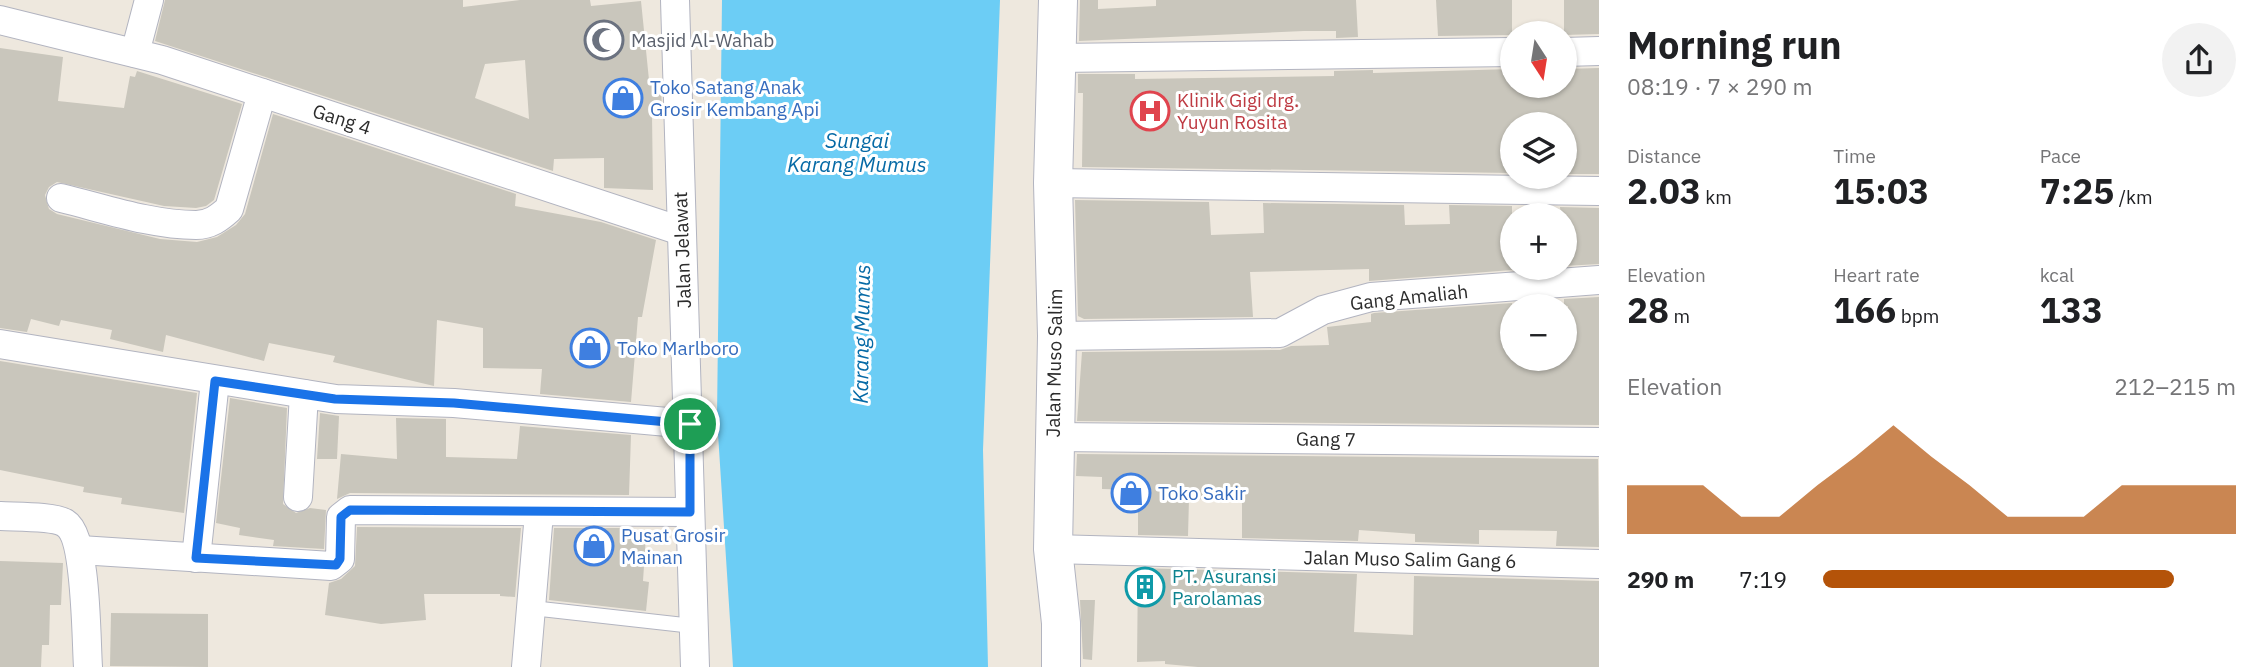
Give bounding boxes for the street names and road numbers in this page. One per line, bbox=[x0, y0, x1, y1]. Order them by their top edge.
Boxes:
street label: Gang 4 bbox=[310, 98, 374, 140]
street label: Jalan Jelawat bbox=[668, 191, 696, 309]
street label: Gang Amaliah bbox=[1349, 279, 1469, 315]
street label: Jalan Muso Salim bbox=[1041, 288, 1067, 438]
street label: Gang 7 bbox=[1296, 426, 1356, 452]
street label: Jalan Muso Salim Gang 6 bbox=[1303, 545, 1517, 573]

